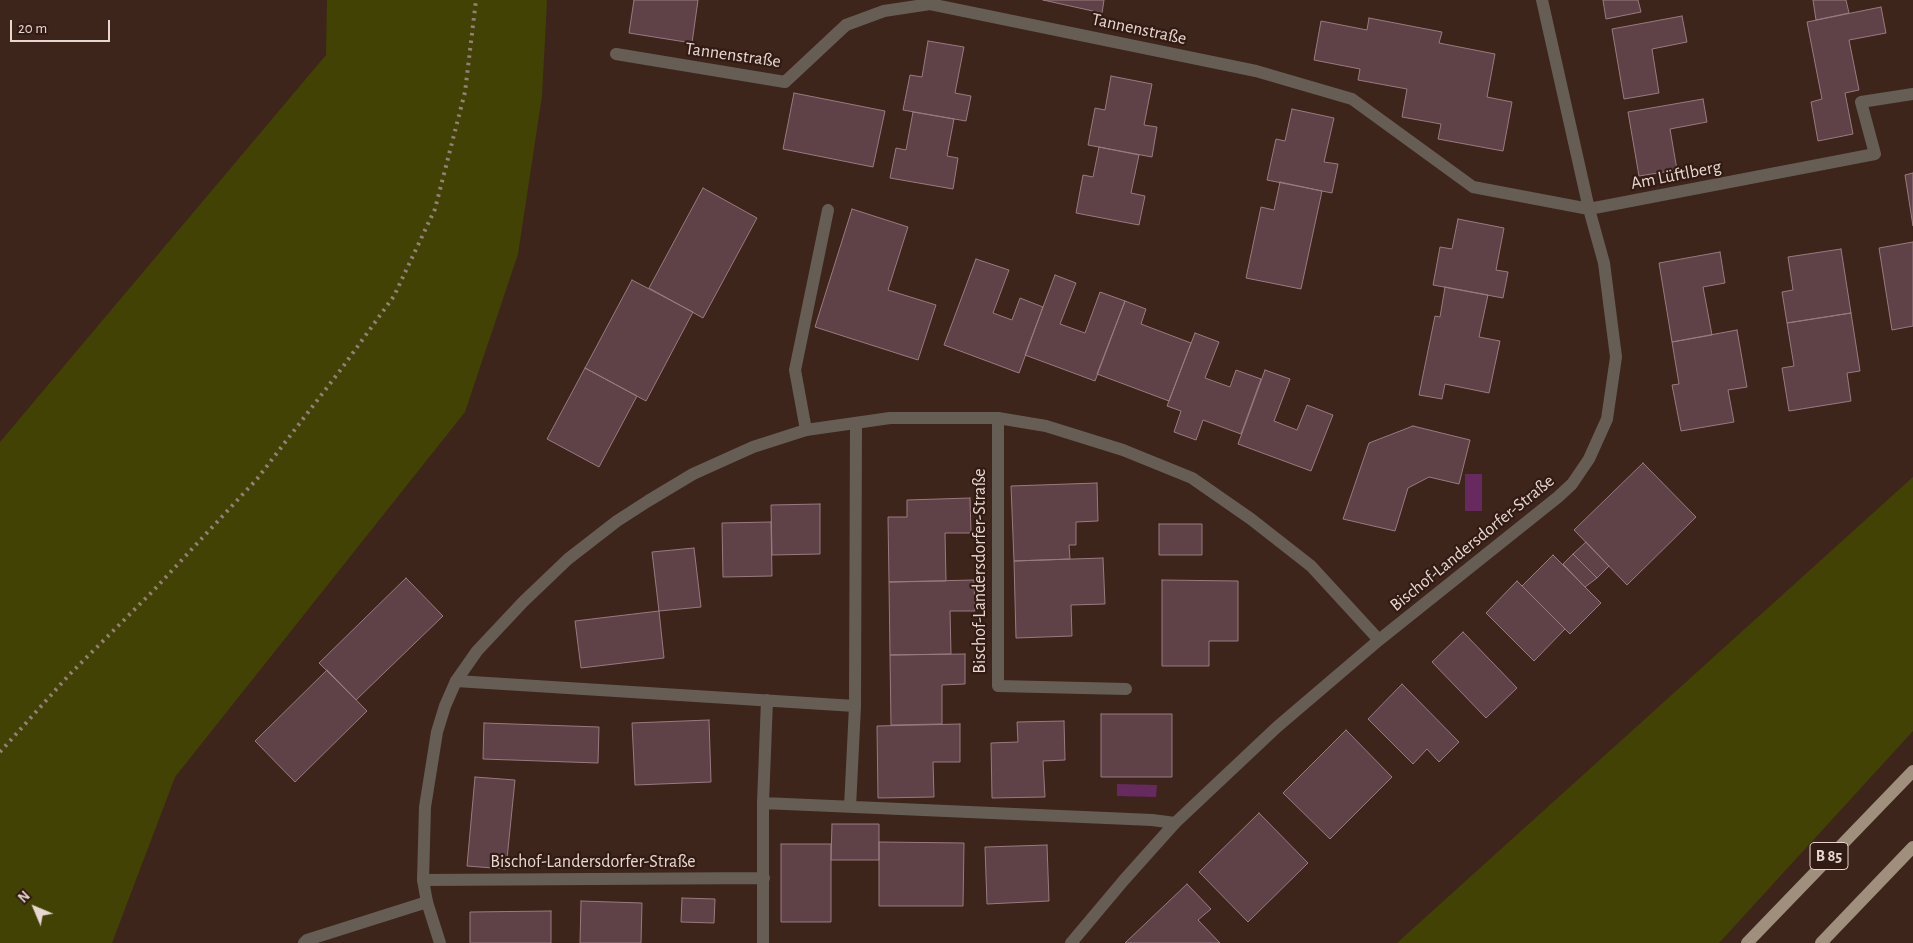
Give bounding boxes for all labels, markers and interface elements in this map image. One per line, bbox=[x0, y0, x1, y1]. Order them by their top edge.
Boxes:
street label: Tannenstraße bbox=[1090, 8, 1188, 50]
scale bar bbox=[12, 10, 112, 42]
text: 20 m bbox=[18, 21, 47, 36]
street label: Tannenstraße bbox=[684, 38, 782, 72]
street label: Am Lüftlberg bbox=[1629, 156, 1723, 194]
street label: Bischof-Landersdorfer-Straße bbox=[969, 468, 991, 674]
street label: Bischof-Landersdorfer-Straße bbox=[1385, 470, 1559, 616]
road number: B 85 bbox=[1810, 842, 1848, 869]
street label: Bischof-Landersdorfer-Straße bbox=[490, 851, 696, 873]
north arrow bbox=[10, 883, 60, 933]
text: N bbox=[16, 889, 33, 906]

